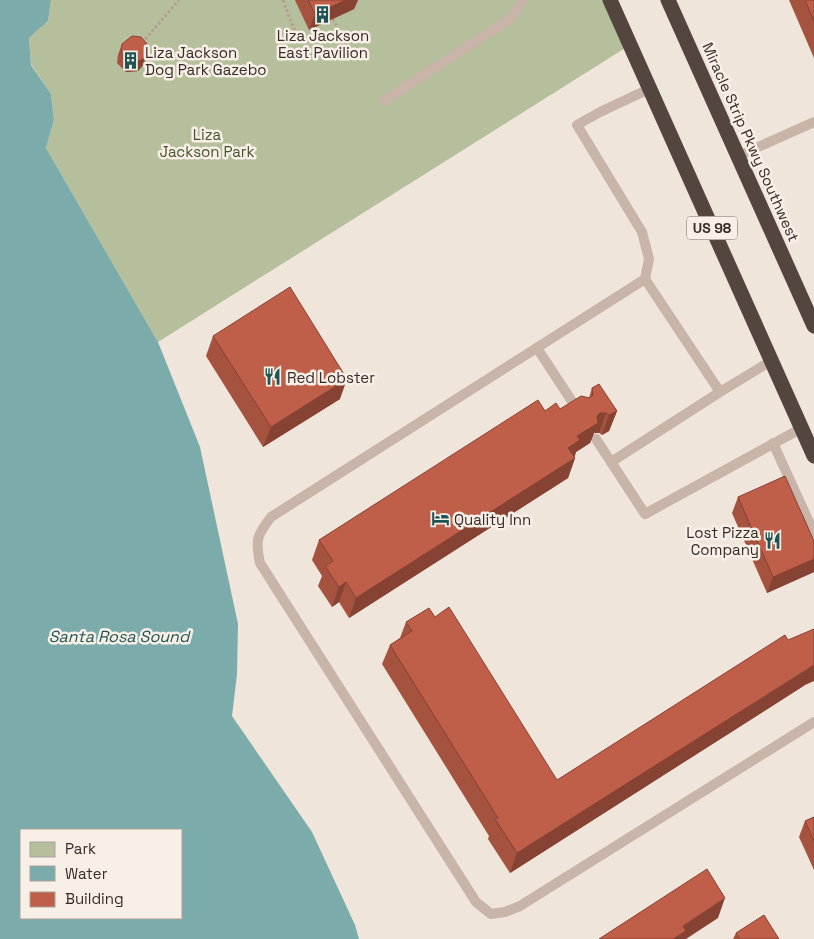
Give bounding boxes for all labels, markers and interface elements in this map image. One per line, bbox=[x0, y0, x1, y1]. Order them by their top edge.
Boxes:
building icon: Liza Jackson East Pavilion bbox=[313, 4, 333, 24]
place label: Liza Jackson East Pavilion bbox=[277, 26, 369, 62]
street label: Miracle Strip Pkwy Southwest bbox=[698, 39, 804, 245]
place label: Liza Jackson Dog Park Gazebo bbox=[145, 43, 267, 79]
building icon: Liza Jackson Dog Park Gazebo bbox=[121, 51, 141, 71]
park label: Liza Jackson Park bbox=[159, 125, 255, 161]
road number: US 98 bbox=[687, 217, 737, 240]
restaurant icon: Red Lobster bbox=[263, 367, 283, 387]
place label: Red Lobster bbox=[287, 368, 375, 387]
hotel icon: Quality Inn bbox=[430, 509, 450, 529]
place label: Quality Inn bbox=[454, 510, 531, 529]
place label: Lost Pizza Company bbox=[686, 523, 759, 559]
restaurant icon: Lost Pizza Company bbox=[763, 531, 783, 551]
water label: Santa Rosa Sound bbox=[49, 626, 191, 647]
legend bbox=[20, 829, 182, 919]
text: Park bbox=[65, 839, 96, 858]
text: Water bbox=[65, 864, 108, 883]
text: Building bbox=[65, 889, 124, 908]

